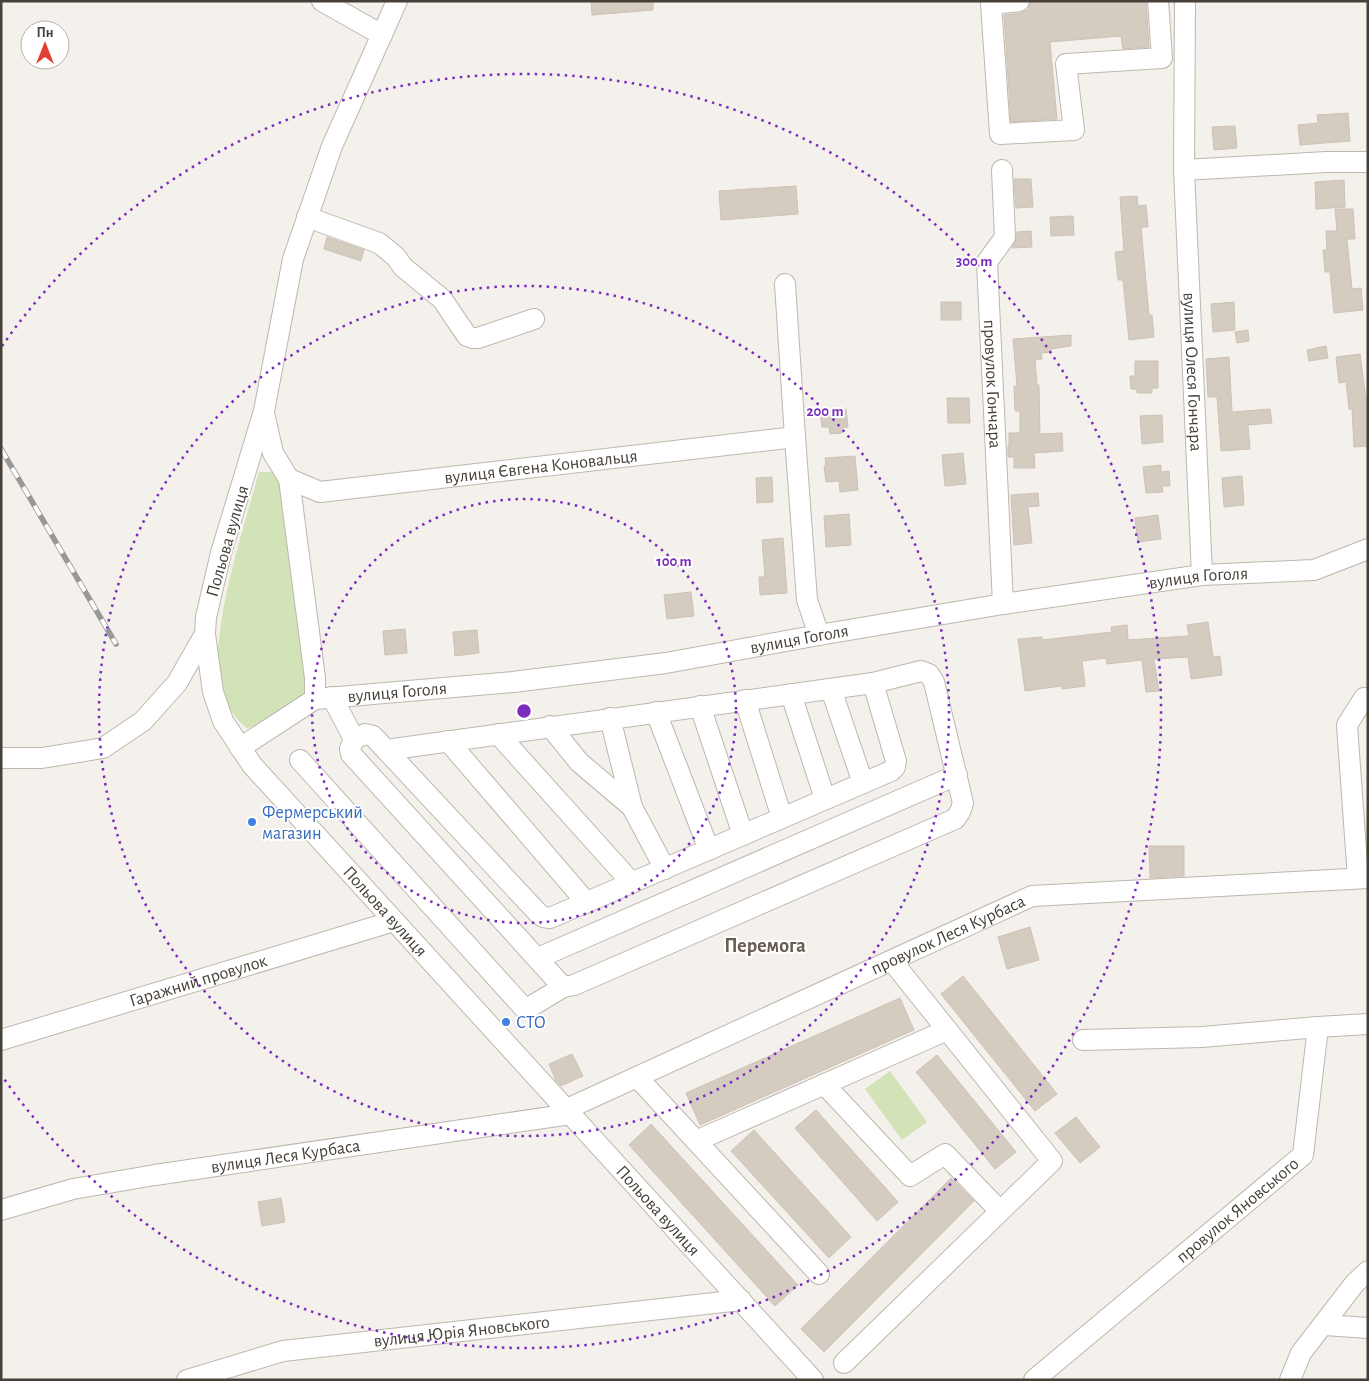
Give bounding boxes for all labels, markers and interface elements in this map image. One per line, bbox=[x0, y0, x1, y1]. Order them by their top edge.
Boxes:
north arrow bbox=[20, 20, 70, 70]
text: Пн bbox=[36, 26, 54, 40]
text: 300 m bbox=[956, 254, 992, 269]
street label: вулиця Олеся Гончара bbox=[1179, 292, 1205, 452]
street label: провулок Гончара bbox=[980, 319, 1004, 449]
text: 200 m bbox=[806, 404, 844, 419]
street label: вулиця Євгена Коновальця bbox=[443, 447, 639, 488]
street label: Польова вулиця bbox=[203, 483, 252, 599]
text: 100 m bbox=[656, 554, 692, 569]
street label: вулиця Гоголя bbox=[1148, 565, 1249, 593]
street label: вулиця Гоголя bbox=[749, 622, 850, 657]
street label: вулиця Гоголя bbox=[347, 680, 448, 706]
centre of rings bbox=[515, 702, 533, 720]
place label: Фермерський магазин bbox=[262, 804, 363, 843]
marker: Фермерський магазин bbox=[246, 816, 258, 828]
street label: Польова вулиця bbox=[339, 863, 430, 960]
street label: провулок Леся Курбаса bbox=[868, 892, 1028, 978]
district label: Перемога bbox=[724, 936, 806, 956]
street label: Гаражний провулок bbox=[127, 952, 270, 1011]
place label: СТО bbox=[516, 1014, 546, 1032]
marker: СТО bbox=[500, 1016, 512, 1028]
street label: вулиця Леся Курбаса bbox=[210, 1137, 361, 1177]
street label: провулок Яновського bbox=[1173, 1155, 1302, 1267]
street label: Польова вулиця bbox=[612, 1162, 703, 1260]
street label: вулиця Юрія Яновського bbox=[373, 1313, 551, 1351]

